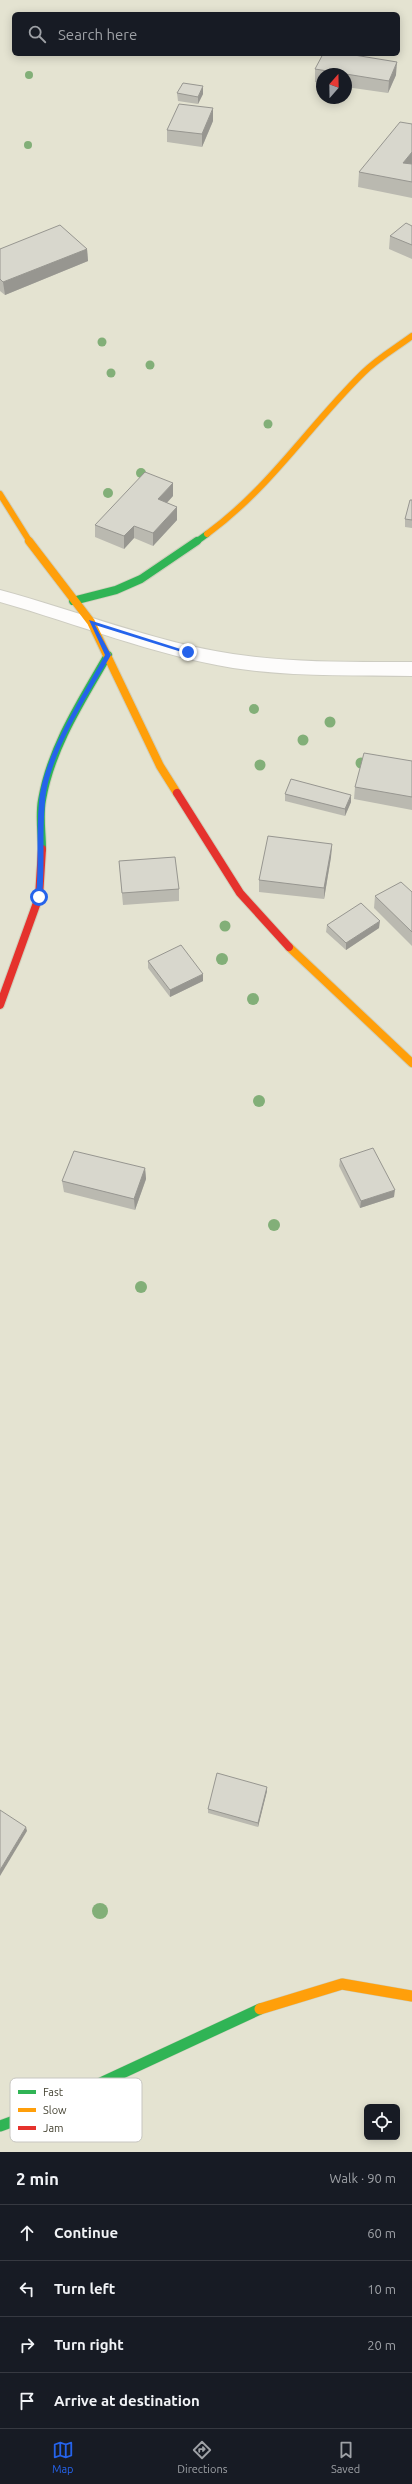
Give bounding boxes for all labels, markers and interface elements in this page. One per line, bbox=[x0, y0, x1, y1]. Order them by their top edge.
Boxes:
search box bbox=[12, 12, 400, 56]
icon: search bbox=[26, 23, 48, 45]
text: Search here bbox=[58, 26, 137, 43]
north arrow bbox=[316, 68, 352, 104]
route end bbox=[179, 643, 197, 661]
route start bbox=[30, 888, 48, 906]
legend bbox=[10, 2078, 142, 2142]
text: Fast bbox=[43, 2086, 64, 2098]
text: Slow bbox=[43, 2104, 67, 2116]
map controls bbox=[364, 2104, 400, 2140]
button: locate bbox=[364, 2104, 400, 2140]
text: Jam bbox=[43, 2122, 64, 2134]
text: 2 min bbox=[16, 2169, 59, 2188]
text: Walk · 90 m bbox=[330, 2171, 396, 2185]
icon: ahead bbox=[16, 2222, 38, 2244]
text: Continue bbox=[54, 2224, 118, 2241]
text: 60 m bbox=[367, 2226, 396, 2240]
icon: left bbox=[16, 2278, 38, 2300]
text: Turn left bbox=[54, 2280, 115, 2297]
text: 10 m bbox=[367, 2282, 396, 2296]
icon: right bbox=[16, 2334, 38, 2356]
text: Turn right bbox=[54, 2336, 124, 2353]
text: 20 m bbox=[367, 2338, 396, 2352]
icon: arrive bbox=[16, 2390, 38, 2412]
text: Arrive at destination bbox=[54, 2392, 200, 2409]
tab: Map bbox=[52, 2439, 74, 2475]
tab: Directions bbox=[177, 2439, 227, 2475]
tab: Saved bbox=[331, 2439, 360, 2475]

